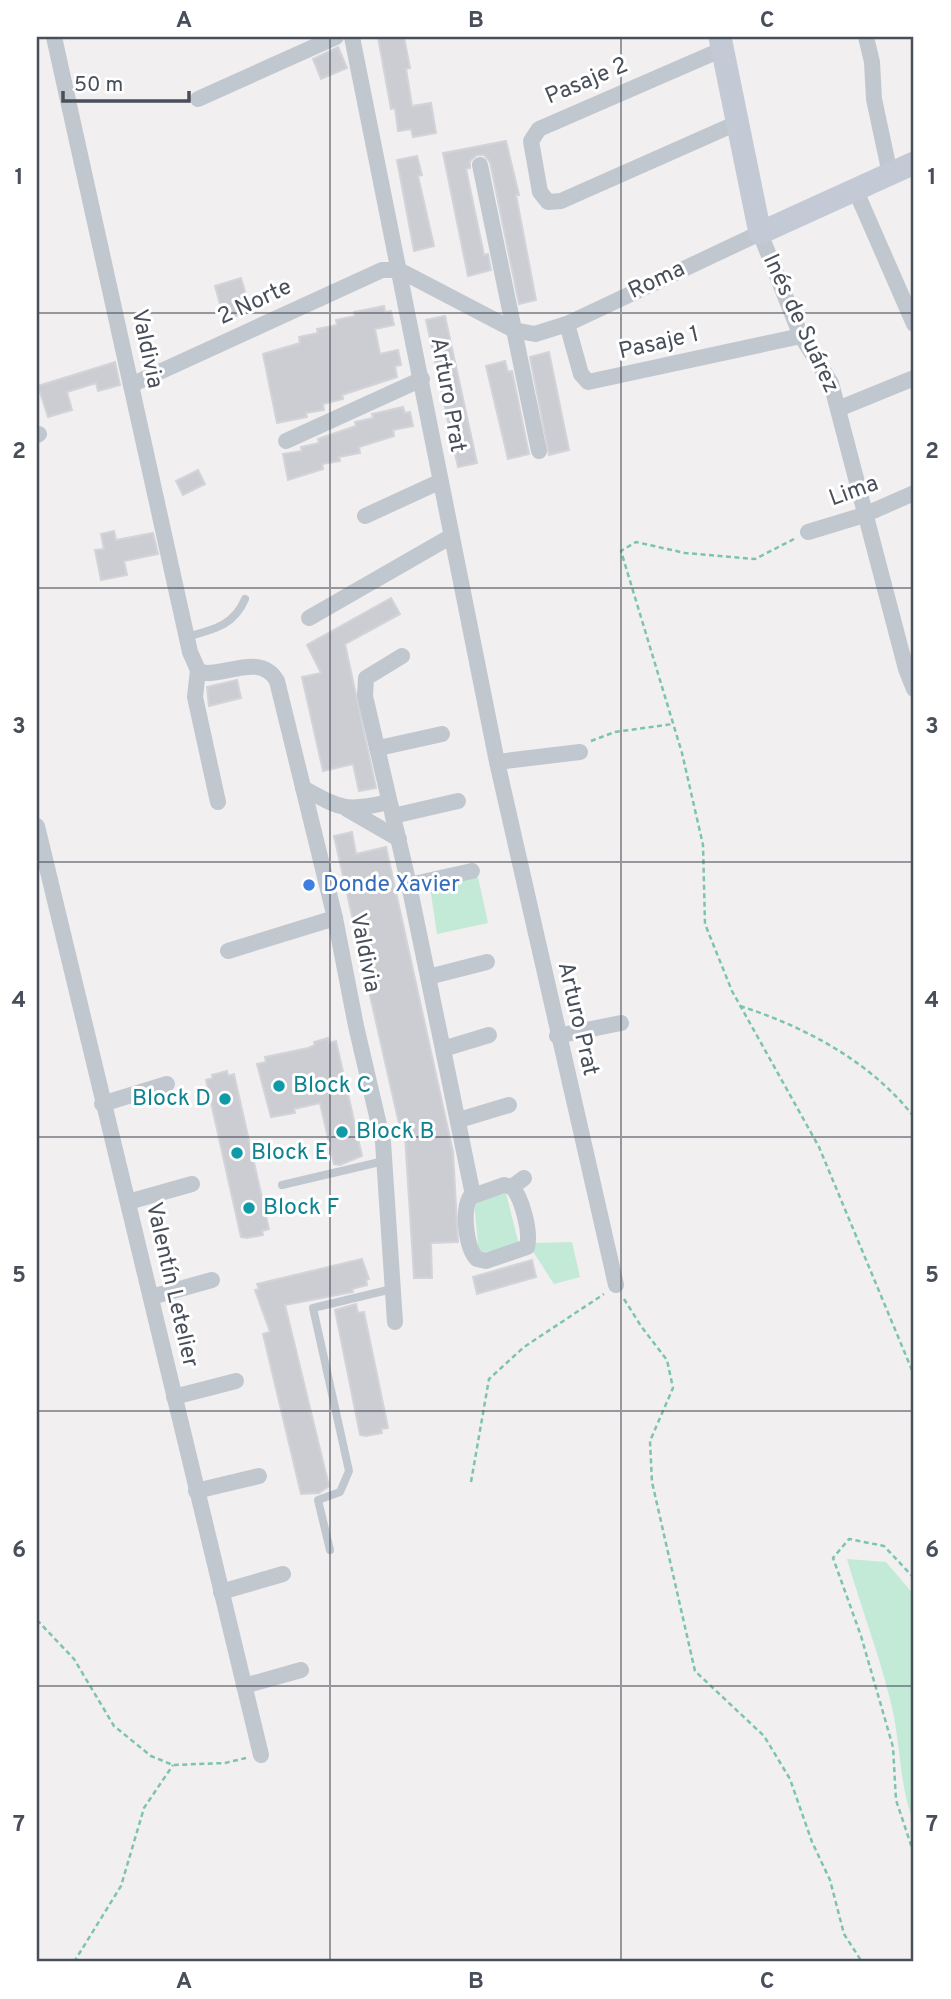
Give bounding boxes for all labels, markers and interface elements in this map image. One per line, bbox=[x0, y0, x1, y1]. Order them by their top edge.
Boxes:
text: A bbox=[176, 7, 192, 36]
text: B bbox=[468, 7, 484, 36]
text: C bbox=[760, 7, 774, 36]
street label: Pasaje 2 bbox=[541, 52, 633, 112]
scale bar bbox=[63, 60, 189, 104]
text: 50 m bbox=[74, 72, 123, 99]
text: 1 bbox=[14, 164, 24, 193]
text: 1 bbox=[927, 164, 937, 193]
street label: Inés de Suárez bbox=[755, 250, 845, 398]
street label: Roma bbox=[624, 255, 690, 307]
street label: 2 Norte bbox=[213, 273, 297, 333]
street label: Valdivia bbox=[124, 307, 168, 391]
street label: Pasaje 1 bbox=[616, 321, 702, 367]
street label: Arturo Prat bbox=[423, 335, 471, 455]
text: 2 bbox=[12, 438, 26, 467]
text: 2 bbox=[925, 438, 939, 467]
street label: Lima bbox=[825, 470, 883, 514]
text: 3 bbox=[12, 713, 26, 742]
text: 3 bbox=[925, 713, 939, 742]
place label: Donde Xavier bbox=[323, 871, 460, 900]
marker: Donde Xavier bbox=[301, 877, 317, 893]
street label: Valdivia bbox=[342, 911, 386, 995]
street label: Arturo Prat bbox=[550, 959, 604, 1079]
text: 4 bbox=[12, 987, 26, 1016]
text: 4 bbox=[925, 987, 939, 1016]
place label: Block C bbox=[293, 1072, 371, 1101]
marker: Block C bbox=[271, 1078, 287, 1094]
place label: Block D bbox=[132, 1085, 211, 1114]
marker: Block D bbox=[217, 1091, 233, 1107]
place label: Block B bbox=[356, 1118, 435, 1147]
marker: Block B bbox=[334, 1124, 350, 1140]
place label: Block E bbox=[251, 1139, 328, 1168]
marker: Block E bbox=[229, 1145, 245, 1161]
place label: Block F bbox=[263, 1194, 339, 1223]
street label: Valentín Letelier bbox=[138, 1199, 204, 1371]
marker: Block F bbox=[241, 1200, 257, 1216]
text: 5 bbox=[12, 1262, 26, 1291]
text: 5 bbox=[925, 1262, 939, 1291]
text: 6 bbox=[12, 1537, 26, 1566]
text: 6 bbox=[925, 1537, 939, 1566]
text: 7 bbox=[13, 1811, 25, 1840]
text: 7 bbox=[926, 1811, 938, 1840]
text: A bbox=[176, 1968, 192, 1997]
text: B bbox=[468, 1968, 484, 1997]
text: C bbox=[760, 1968, 774, 1997]

